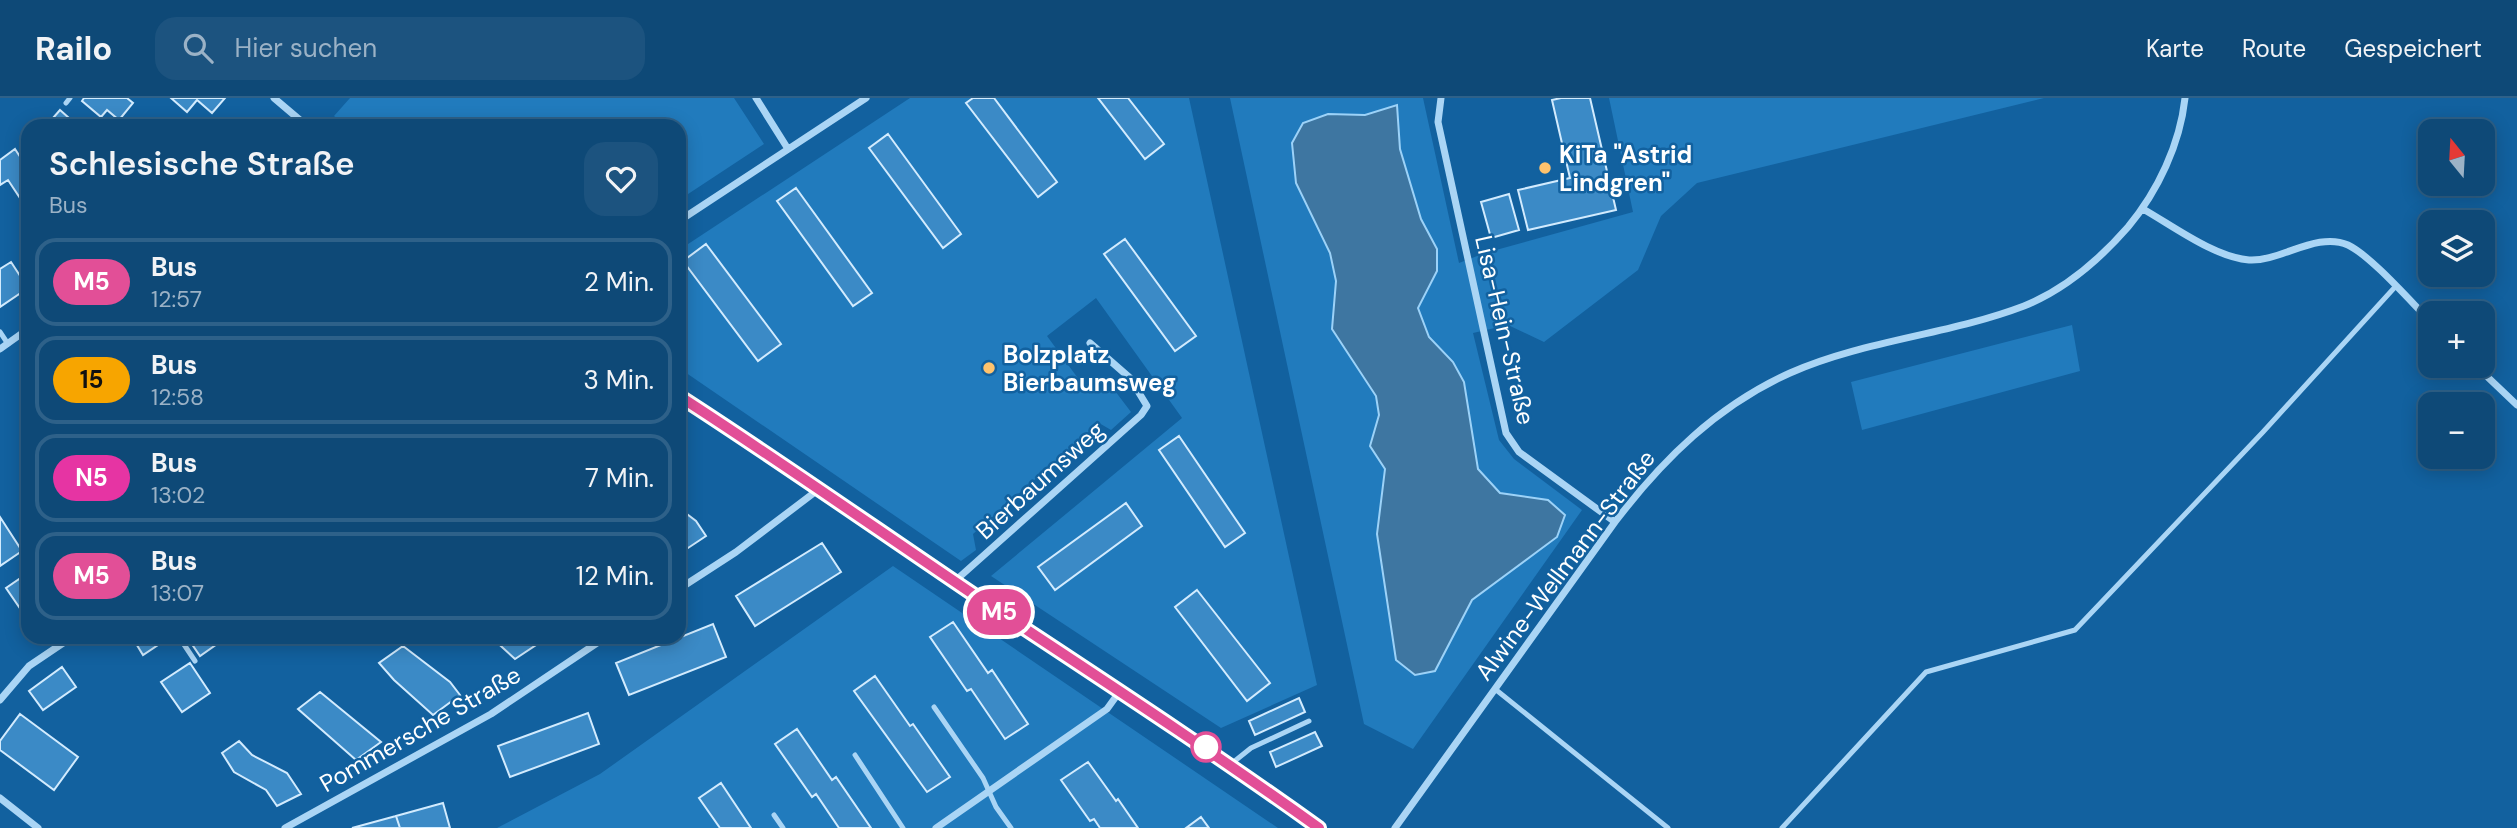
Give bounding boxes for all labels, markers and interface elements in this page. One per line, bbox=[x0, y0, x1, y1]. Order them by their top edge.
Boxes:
search box bbox=[155, 17, 645, 80]
text: Railo bbox=[35, 27, 113, 70]
icon: search bbox=[179, 29, 217, 67]
text: Hier suchen bbox=[235, 31, 377, 65]
text: Karte bbox=[2146, 33, 2204, 64]
text: Route bbox=[2242, 33, 2306, 64]
text: Gespeichert bbox=[2344, 33, 2482, 64]
north arrow bbox=[2418, 119, 2496, 196]
map controls bbox=[2418, 119, 2495, 469]
place label: KiTa "Astrid Lindgren" bbox=[1559, 139, 1692, 198]
text: Schlesische Straße bbox=[49, 142, 355, 185]
button: heart bbox=[584, 142, 658, 216]
marker: KiTa "Astrid Lindgren" bbox=[1537, 160, 1553, 176]
text: Bus bbox=[49, 190, 88, 220]
button: layers bbox=[2418, 210, 2495, 287]
street label: Lisa-Hein-Straße bbox=[1468, 232, 1542, 428]
text: Bus bbox=[151, 250, 197, 284]
text: 2 Min. bbox=[584, 265, 654, 299]
text: M5 bbox=[73, 266, 110, 297]
text: 12:57 bbox=[151, 284, 202, 314]
button: + bbox=[2418, 301, 2495, 378]
place label: Bolzplatz Bierbaumsweg bbox=[1003, 339, 1176, 398]
text: Bus bbox=[151, 348, 197, 382]
marker: Bolzplatz Bierbaumsweg bbox=[981, 360, 997, 376]
text: 3 Min. bbox=[584, 363, 654, 397]
text: 15 bbox=[80, 364, 103, 395]
text: 12:58 bbox=[151, 382, 204, 412]
button: − bbox=[2418, 392, 2495, 469]
street label: Bierbaumsweg bbox=[969, 414, 1111, 546]
street label: Alwine-Wellmann-Straße bbox=[1468, 444, 1662, 686]
text: Bus bbox=[151, 446, 197, 480]
text: 7 Min. bbox=[585, 461, 654, 495]
text: N5 bbox=[75, 462, 108, 493]
text: 13:02 bbox=[151, 480, 205, 510]
text: Bus bbox=[151, 544, 197, 578]
text: 12 Min. bbox=[576, 559, 654, 593]
text: M5 bbox=[73, 560, 110, 591]
text: 13:07 bbox=[151, 578, 204, 608]
line badge: M5 bbox=[968, 589, 1030, 635]
text: M5 bbox=[981, 596, 1017, 627]
street label: Pommersche Straße bbox=[314, 659, 526, 799]
unlabelled marker bbox=[1191, 732, 1221, 762]

